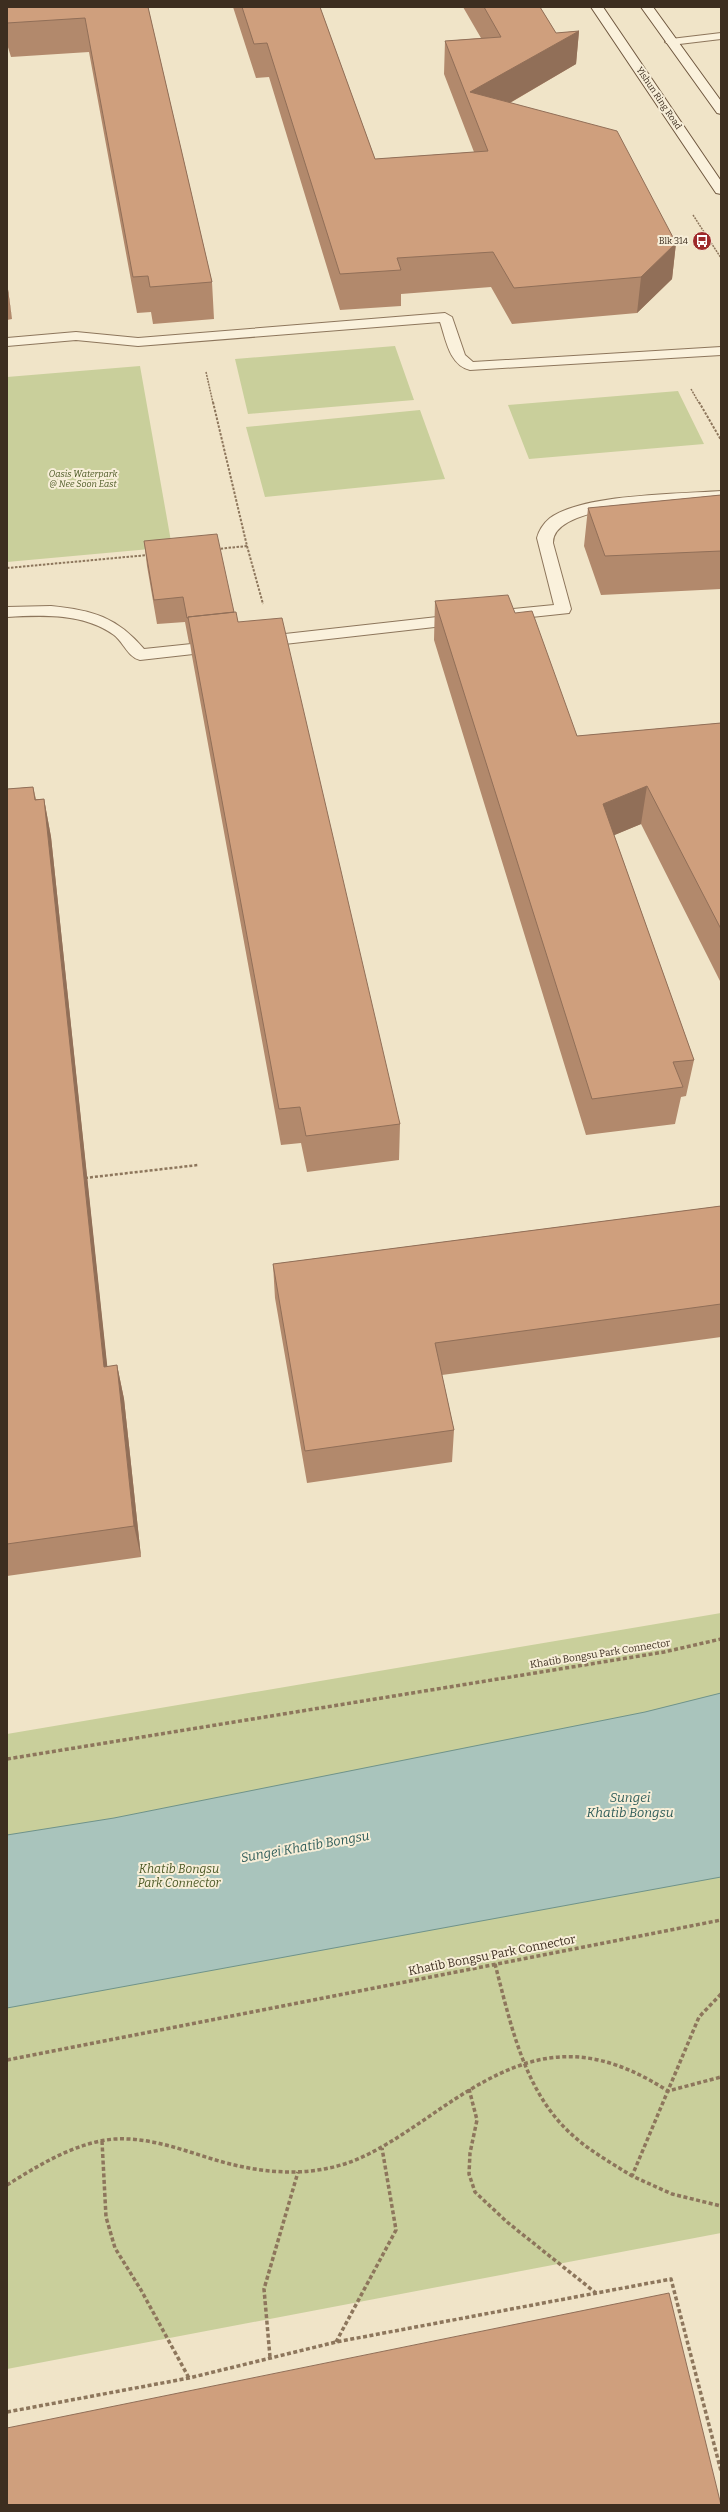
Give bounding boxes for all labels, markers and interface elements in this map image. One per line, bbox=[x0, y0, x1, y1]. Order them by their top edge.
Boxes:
street label: Yishun Ring Road bbox=[634, 65, 684, 132]
bus stop icon: Blk 314 bbox=[691, 230, 713, 252]
place label: Blk 314 bbox=[659, 236, 689, 246]
park label: Oasis Waterpark @ Nee Soon East bbox=[49, 469, 118, 489]
street label: Khatib Bongsu Park Connector bbox=[529, 1637, 672, 1671]
water label: Sungei Khatib Bongsu bbox=[586, 1790, 674, 1820]
water label: Sungei Khatib Bongsu bbox=[240, 1828, 371, 1865]
park label: Khatib Bongsu Park Connector bbox=[138, 1862, 222, 1890]
street label: Khatib Bongsu Park Connector bbox=[407, 1932, 578, 1978]

